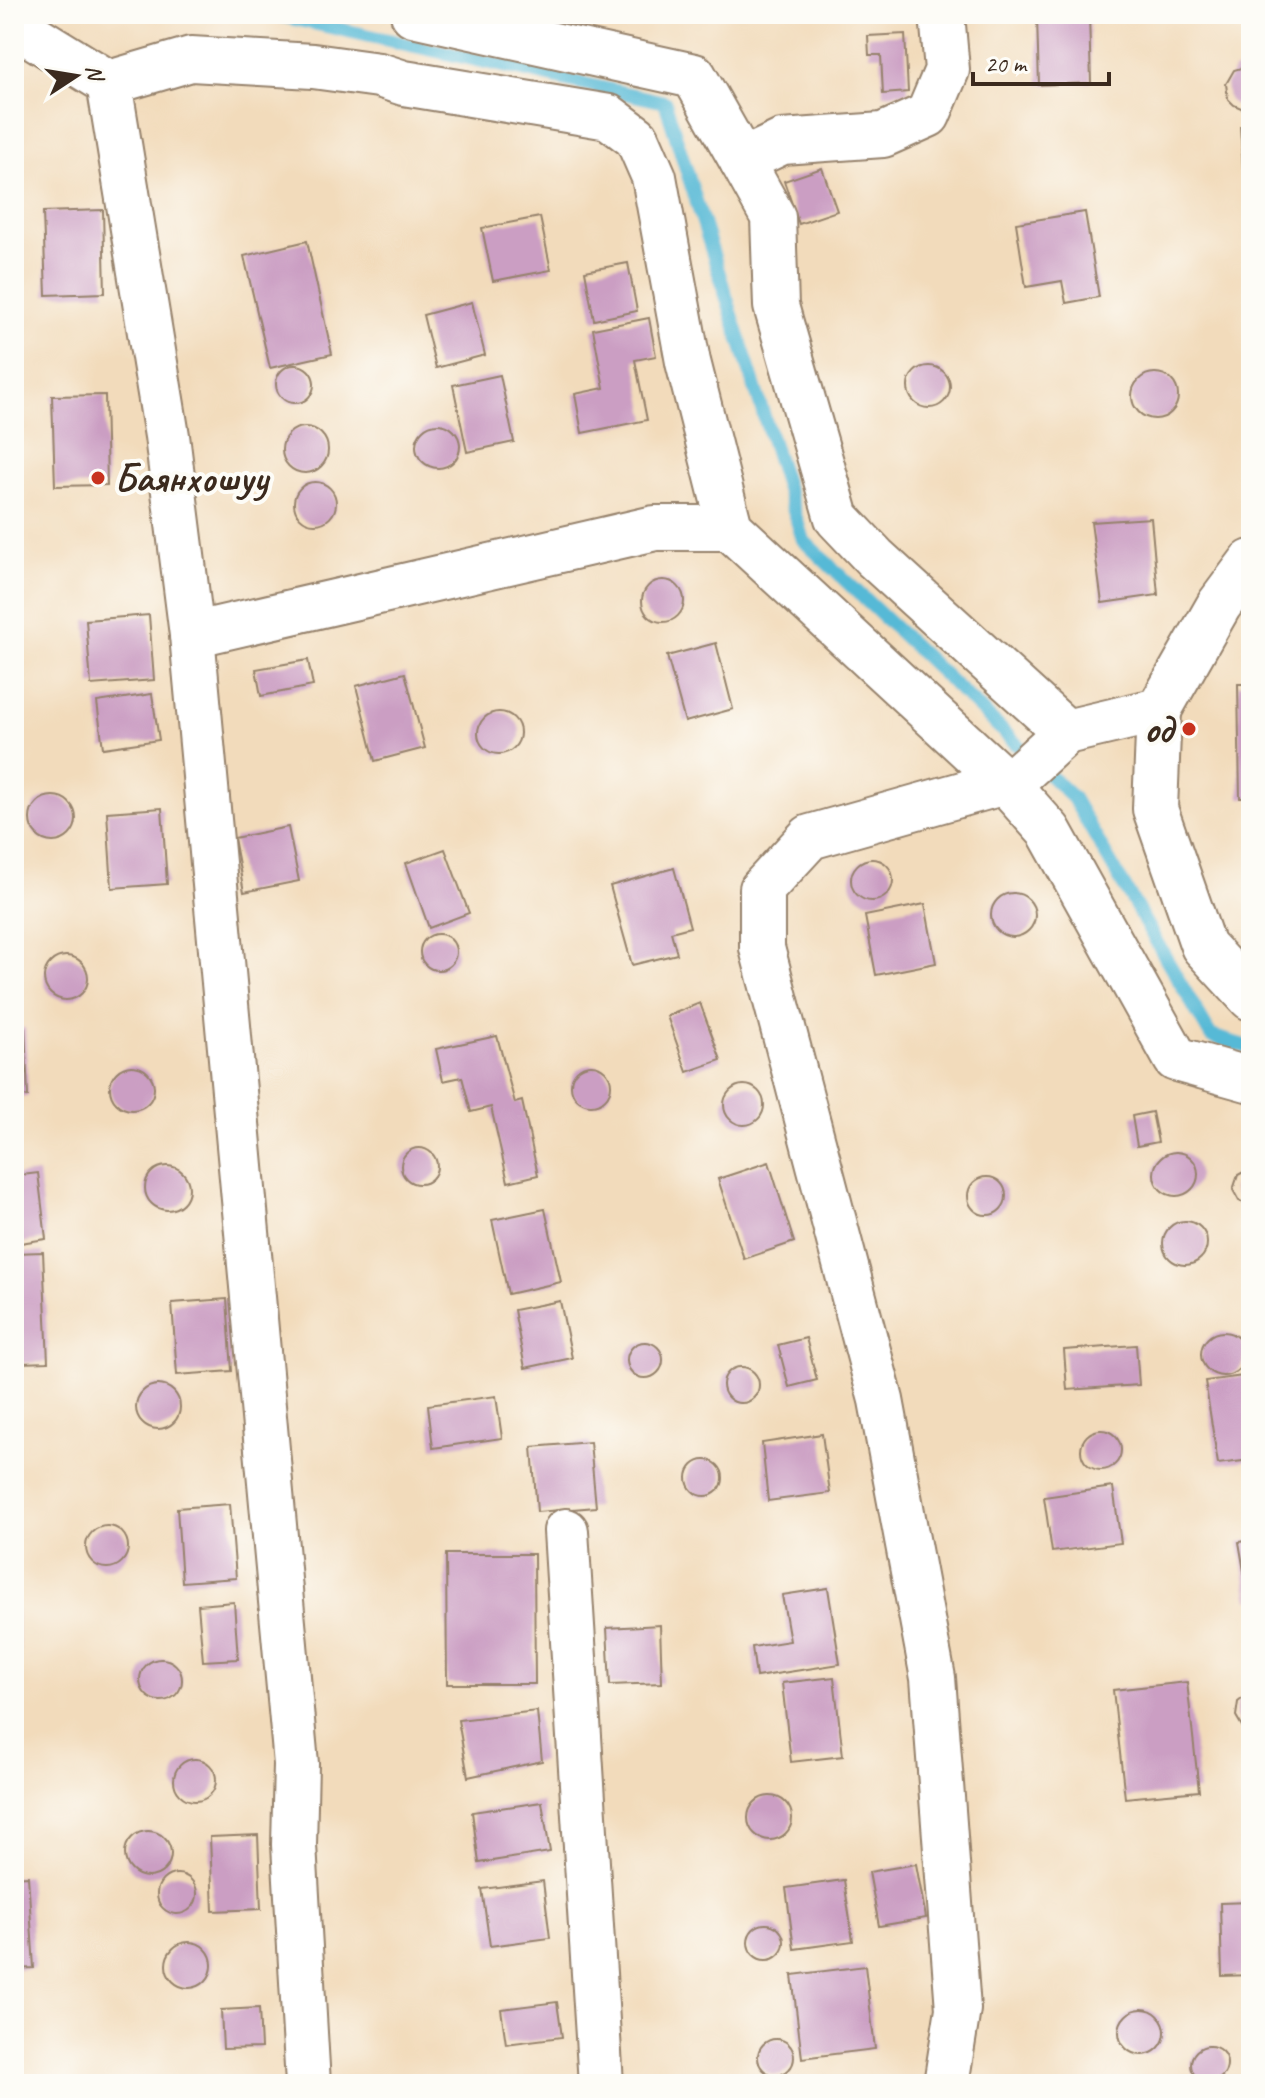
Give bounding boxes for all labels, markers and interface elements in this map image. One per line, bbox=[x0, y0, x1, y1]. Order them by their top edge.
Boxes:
north arrow bbox=[36, 36, 116, 116]
scale bar bbox=[973, 36, 1109, 86]
text: 20 m bbox=[985, 49, 1028, 79]
text: N bbox=[79, 62, 110, 85]
place label: Баянхошуу bbox=[114, 453, 271, 503]
marker: Баянхошуу bbox=[89, 469, 107, 487]
place label: од bbox=[1144, 704, 1177, 754]
marker: од bbox=[1180, 720, 1198, 738]

